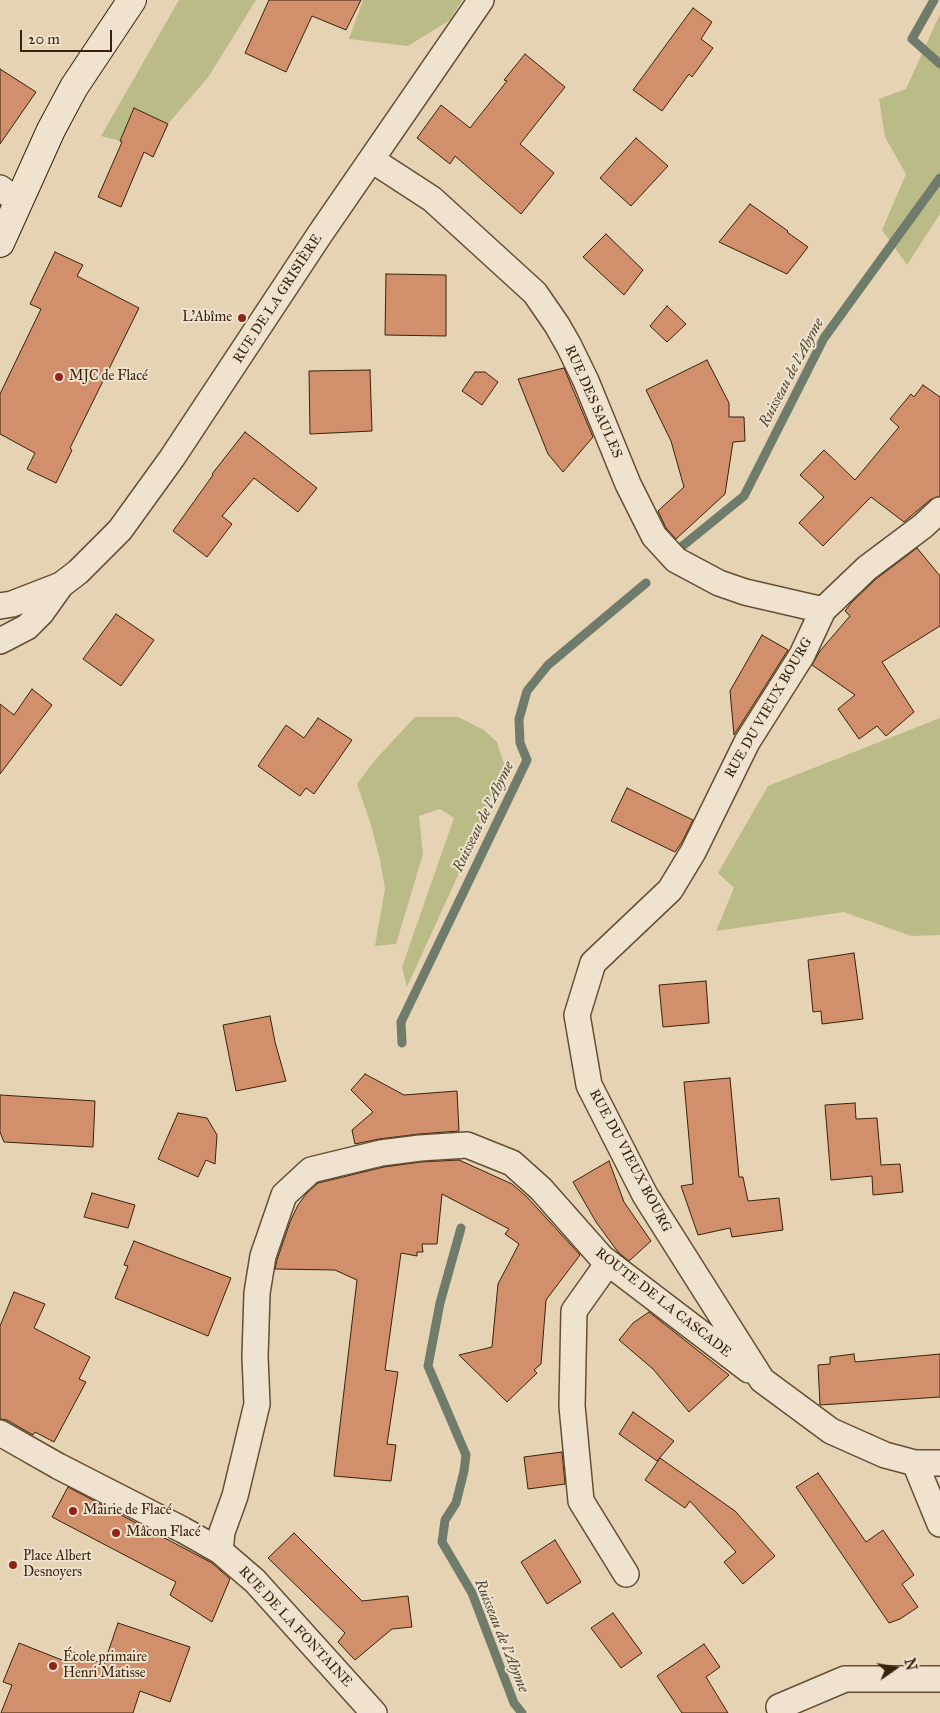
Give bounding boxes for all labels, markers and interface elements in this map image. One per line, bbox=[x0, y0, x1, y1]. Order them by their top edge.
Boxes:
scale bar bbox=[22, 20, 115, 52]
text: 20 m bbox=[28, 30, 60, 48]
street label: RUE DE LA GRISIÈRE bbox=[230, 231, 326, 367]
place label: L'Abîme bbox=[182, 310, 232, 326]
marker: L'Abîme bbox=[236, 312, 248, 324]
water label: Ruisseau de l'Abyme bbox=[756, 316, 828, 430]
street label: RUE DES SAULES bbox=[561, 343, 625, 461]
place label: MJC de Flacé bbox=[69, 369, 148, 385]
marker: MJC de Flacé bbox=[53, 371, 65, 383]
street label: RUE DU VIEUX BOURG bbox=[722, 635, 816, 781]
water label: Ruisseau de l'Abyme bbox=[449, 759, 519, 875]
street label: RUE DU VIEUX BOURG bbox=[585, 1087, 675, 1235]
street label: ROUTE DE LA CASCADE bbox=[592, 1245, 734, 1361]
place label: Mairie de Flacé bbox=[83, 1503, 172, 1519]
marker: Mairie de Flacé bbox=[67, 1505, 79, 1517]
place label: Mâcon Flacé bbox=[126, 1525, 201, 1541]
marker: Mâcon Flacé bbox=[110, 1527, 122, 1539]
place label: Place Albert Desnoyers bbox=[23, 1549, 92, 1581]
marker: Place Albert Desnoyers bbox=[7, 1559, 19, 1571]
street label: RUE DE LA FONTAINE bbox=[235, 1563, 355, 1691]
water label: Ruisseau de l'Abyme bbox=[470, 1577, 532, 1695]
north arrow bbox=[870, 1643, 920, 1693]
place label: École primaire Henri Matisse bbox=[63, 1650, 147, 1682]
text: N bbox=[900, 1657, 920, 1672]
marker: École primaire Henri Matisse bbox=[47, 1660, 59, 1672]

